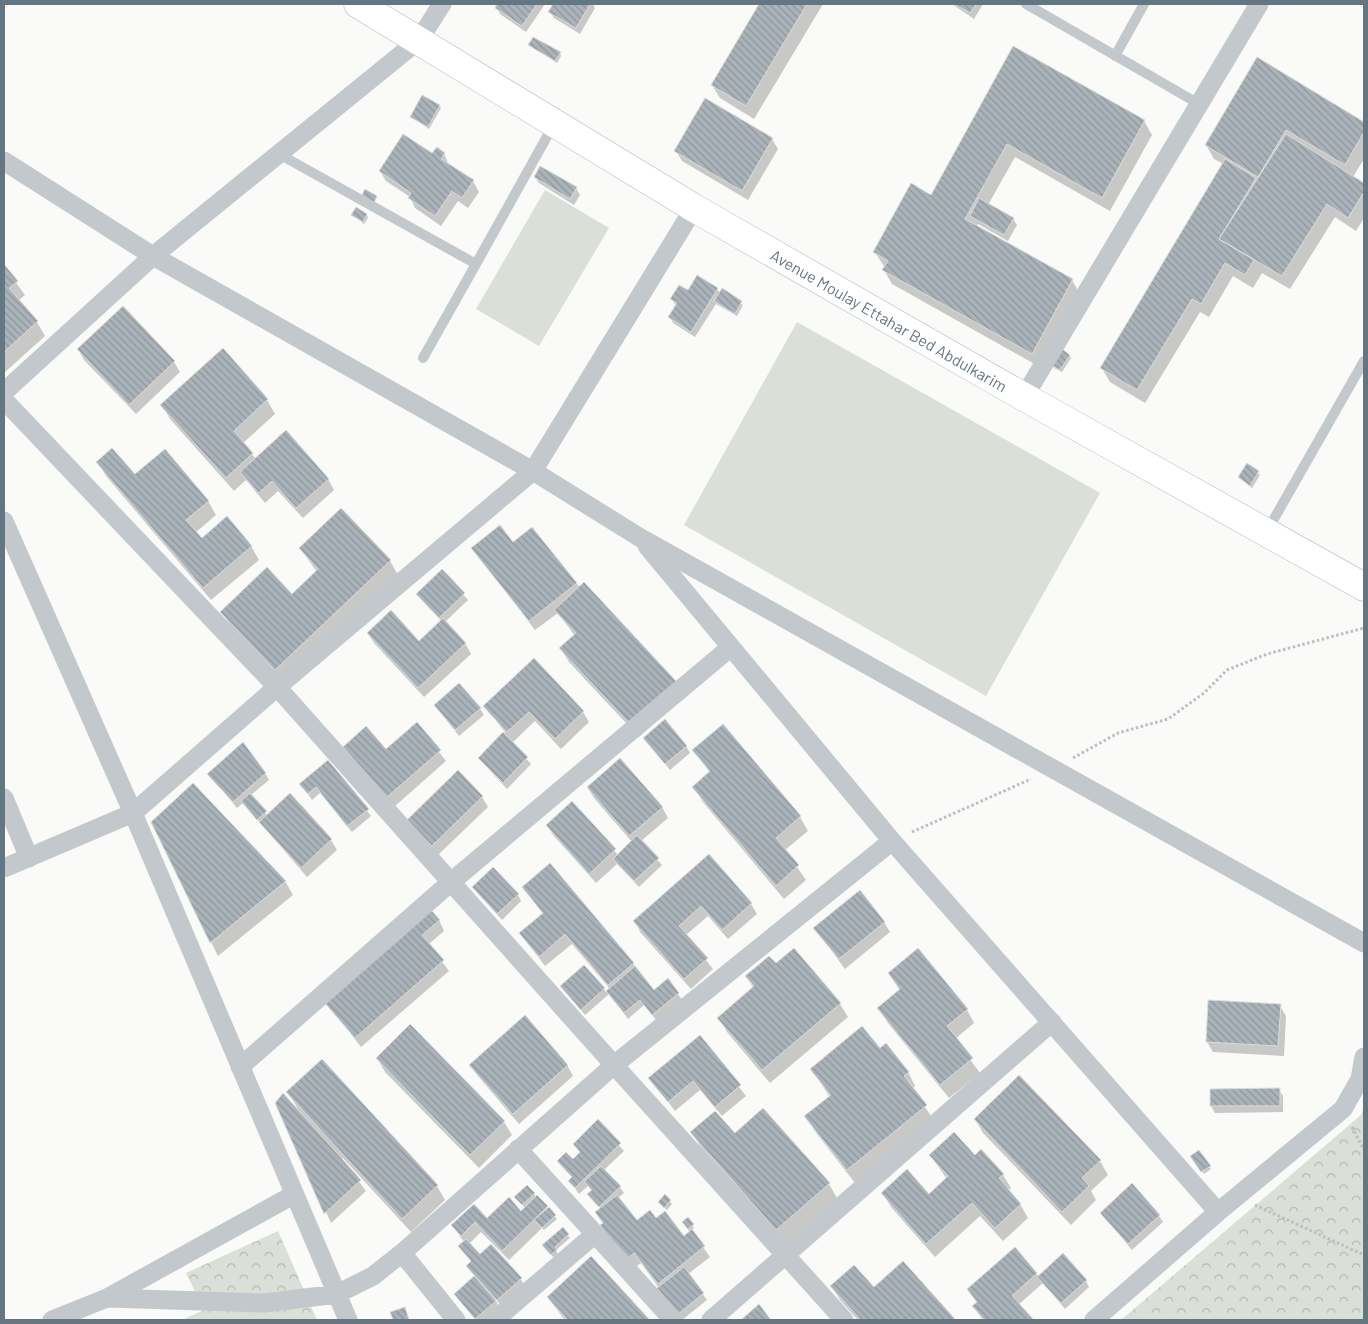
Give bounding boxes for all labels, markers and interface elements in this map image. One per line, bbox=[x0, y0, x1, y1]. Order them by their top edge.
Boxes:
street label: Avenue Moulay Ettahar Bed Abdulkarim bbox=[767, 245, 1011, 395]

